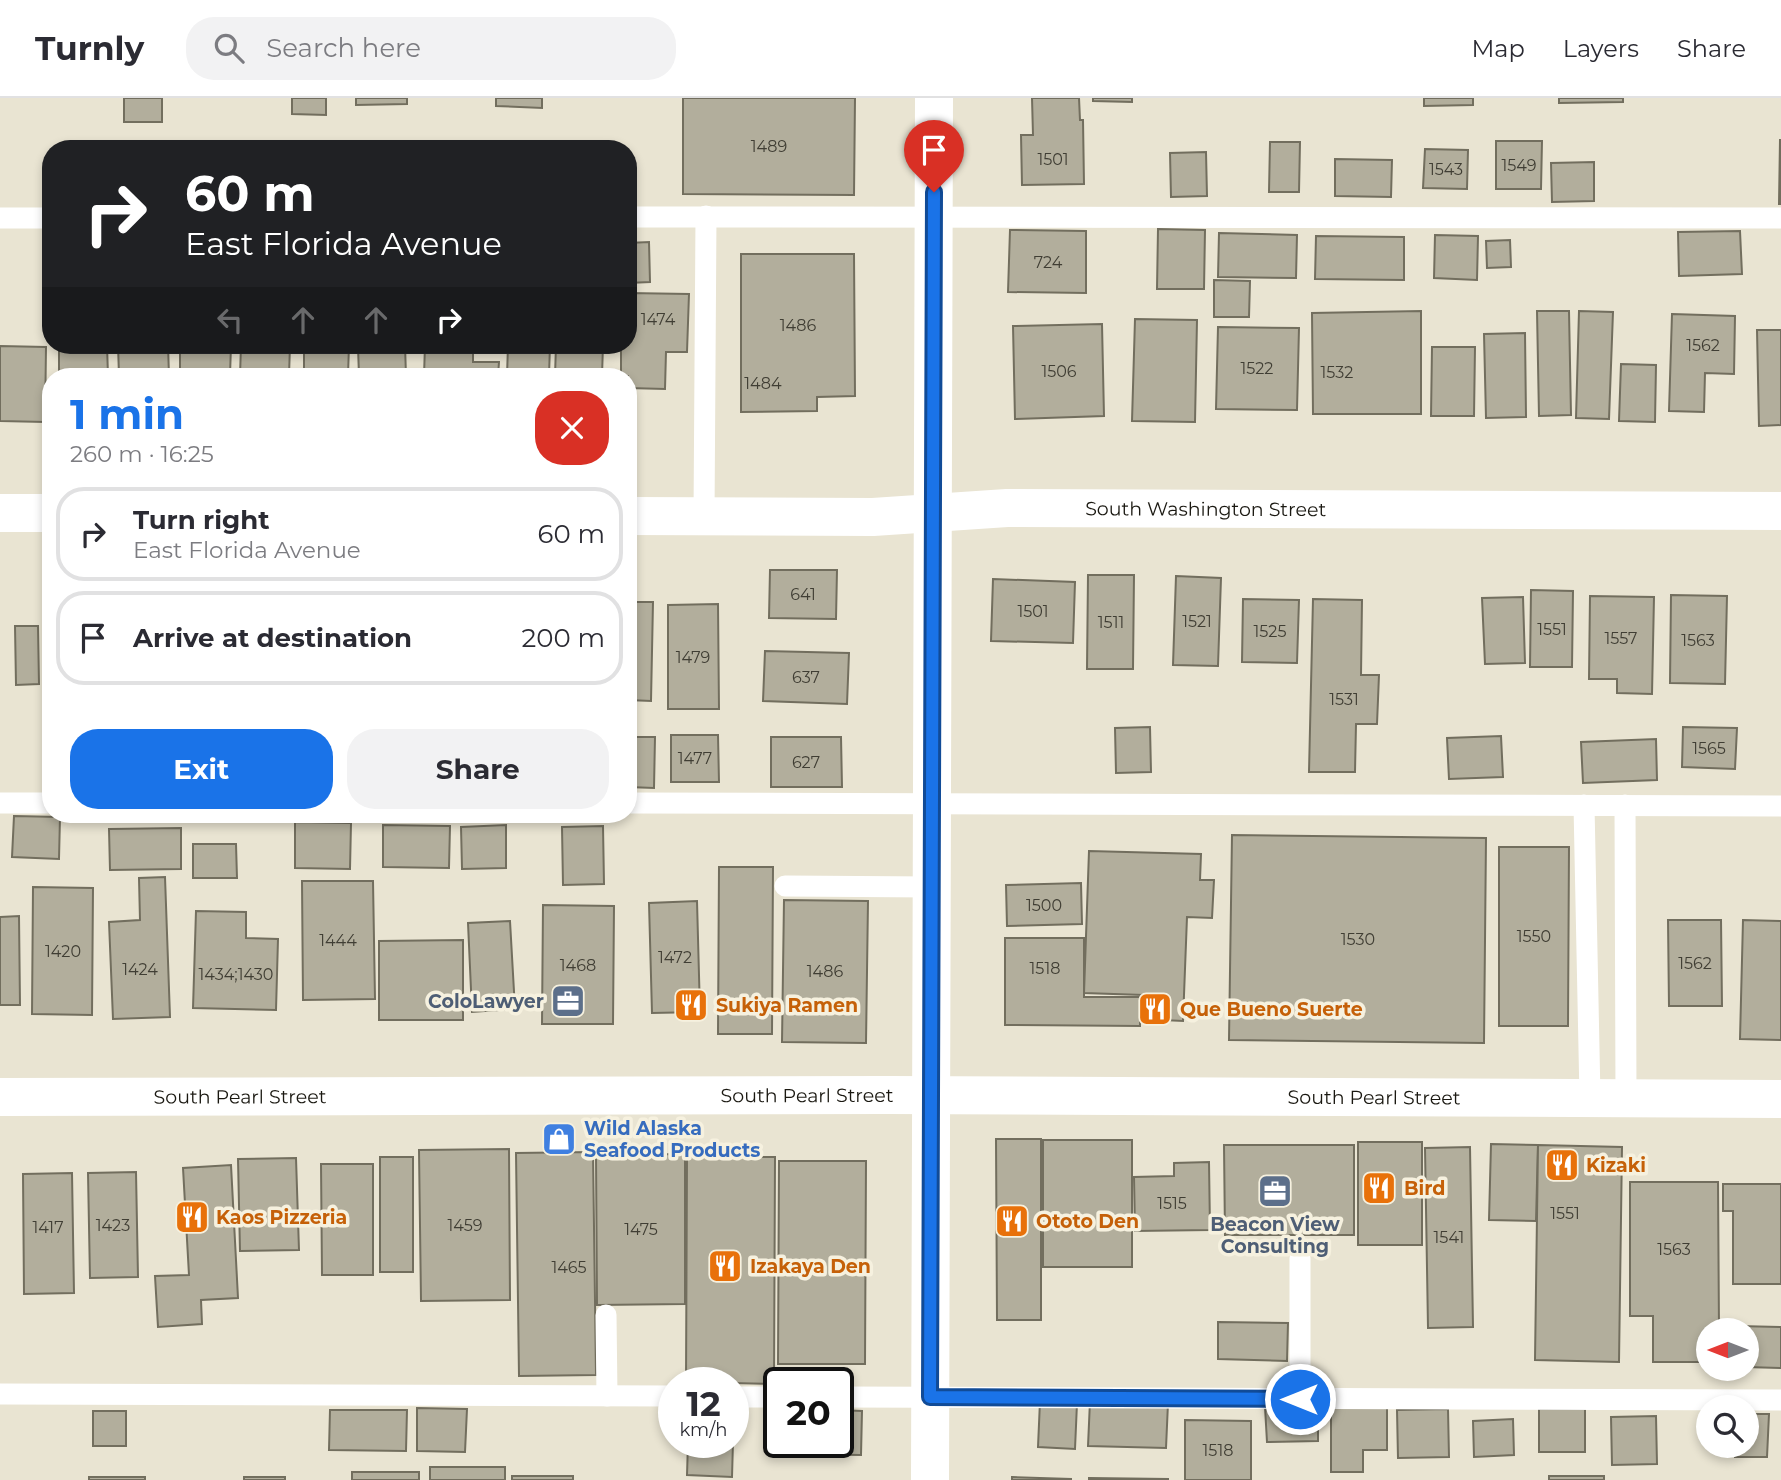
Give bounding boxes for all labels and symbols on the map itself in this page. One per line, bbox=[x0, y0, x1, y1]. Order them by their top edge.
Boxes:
pin bbox=[904, 120, 964, 192]
house number: 1489 bbox=[751, 137, 787, 156]
house number: 1501 bbox=[1037, 150, 1069, 169]
house number: 1549 bbox=[1501, 156, 1537, 175]
house number: 1543 bbox=[1429, 160, 1463, 179]
house number: 724 bbox=[1034, 253, 1063, 272]
house number: 1474 bbox=[641, 310, 676, 329]
house number: 1486 bbox=[780, 316, 816, 335]
house number: 1562 bbox=[1686, 336, 1720, 355]
house number: 1522 bbox=[1241, 359, 1273, 378]
house number: 1506 bbox=[1041, 362, 1077, 381]
house number: 1532 bbox=[1321, 363, 1353, 382]
house number: 1484 bbox=[744, 374, 782, 393]
street label: South Washington Street bbox=[1085, 497, 1327, 521]
house number: 641 bbox=[790, 585, 816, 604]
house number: 1501 bbox=[1017, 602, 1049, 621]
house number: 1521 bbox=[1182, 612, 1212, 631]
house number: 1511 bbox=[1098, 613, 1124, 632]
house number: 1551 bbox=[1537, 620, 1567, 639]
house number: 1525 bbox=[1254, 622, 1286, 641]
house number: 1557 bbox=[1604, 629, 1638, 648]
house number: 1563 bbox=[1681, 631, 1715, 650]
house number: 1479 bbox=[676, 648, 710, 667]
house number: 637 bbox=[792, 668, 820, 687]
house number: 1531 bbox=[1329, 690, 1359, 709]
house number: 1565 bbox=[1692, 739, 1726, 758]
house number: 1477 bbox=[678, 749, 712, 768]
house number: 627 bbox=[792, 753, 820, 772]
house number: 1500 bbox=[1026, 896, 1062, 915]
house number: 1550 bbox=[1517, 927, 1551, 946]
house number: 1530 bbox=[1341, 930, 1375, 949]
house number: 1444 bbox=[319, 931, 357, 950]
house number: 1420 bbox=[45, 942, 81, 961]
house number: 1472 bbox=[658, 948, 692, 967]
house number: 1562 bbox=[1678, 954, 1712, 973]
house number: 1468 bbox=[560, 956, 596, 975]
house number: 1518 bbox=[1030, 959, 1060, 978]
house number: 1424 bbox=[122, 960, 158, 979]
house number: 1486 bbox=[807, 962, 843, 981]
house number: 1434;1430 bbox=[199, 965, 273, 984]
office icon: ColoLawyer bbox=[549, 982, 587, 1020]
restaurant icon: Sukiya Ramen bbox=[672, 986, 710, 1024]
place label: ColoLawyer bbox=[428, 990, 544, 1013]
restaurant icon: Que Bueno Suerte bbox=[1136, 990, 1174, 1028]
place label: Sukiya Ramen bbox=[716, 994, 858, 1017]
place label: Que Bueno Suerte bbox=[1180, 998, 1363, 1021]
street label: South Pearl Street bbox=[721, 1083, 894, 1107]
street label: South Pearl Street bbox=[154, 1085, 327, 1108]
street label: South Pearl Street bbox=[1288, 1085, 1461, 1109]
place label: Wild Alaska Seafood Products bbox=[584, 1117, 760, 1162]
shop icon: Wild Alaska Seafood Products bbox=[540, 1120, 578, 1158]
restaurant icon: Kizaki bbox=[1543, 1146, 1581, 1184]
place label: Kizaki bbox=[1586, 1154, 1646, 1177]
restaurant icon: Bird bbox=[1360, 1169, 1398, 1207]
office icon: Beacon View Consulting bbox=[1256, 1172, 1294, 1210]
place label: Bird bbox=[1404, 1177, 1445, 1200]
house number: 1515 bbox=[1157, 1194, 1187, 1213]
restaurant icon: Kaos Pizzeria bbox=[173, 1198, 211, 1236]
restaurant icon: Ototo Den bbox=[993, 1202, 1031, 1240]
house number: 1551 bbox=[1550, 1204, 1580, 1223]
place label: Kaos Pizzeria bbox=[216, 1206, 347, 1229]
place label: Ototo Den bbox=[1036, 1210, 1139, 1233]
place label: Beacon View Consulting bbox=[1210, 1213, 1340, 1258]
house number: 1423 bbox=[96, 1216, 130, 1235]
house number: 1459 bbox=[447, 1216, 483, 1235]
house number: 1417 bbox=[32, 1218, 64, 1237]
house number: 1475 bbox=[624, 1220, 658, 1239]
house number: 1541 bbox=[1434, 1228, 1464, 1247]
house number: 1563 bbox=[1657, 1240, 1691, 1259]
restaurant icon: Izakaya Den bbox=[706, 1247, 744, 1285]
place label: Izakaya Den bbox=[750, 1255, 871, 1278]
house number: 1465 bbox=[551, 1258, 587, 1277]
north arrow bbox=[1696, 1318, 1759, 1381]
position arrow bbox=[1263, 1362, 1337, 1436]
speed limit sign: 20 bbox=[763, 1367, 854, 1458]
house number: 1518 bbox=[1203, 1441, 1233, 1460]

